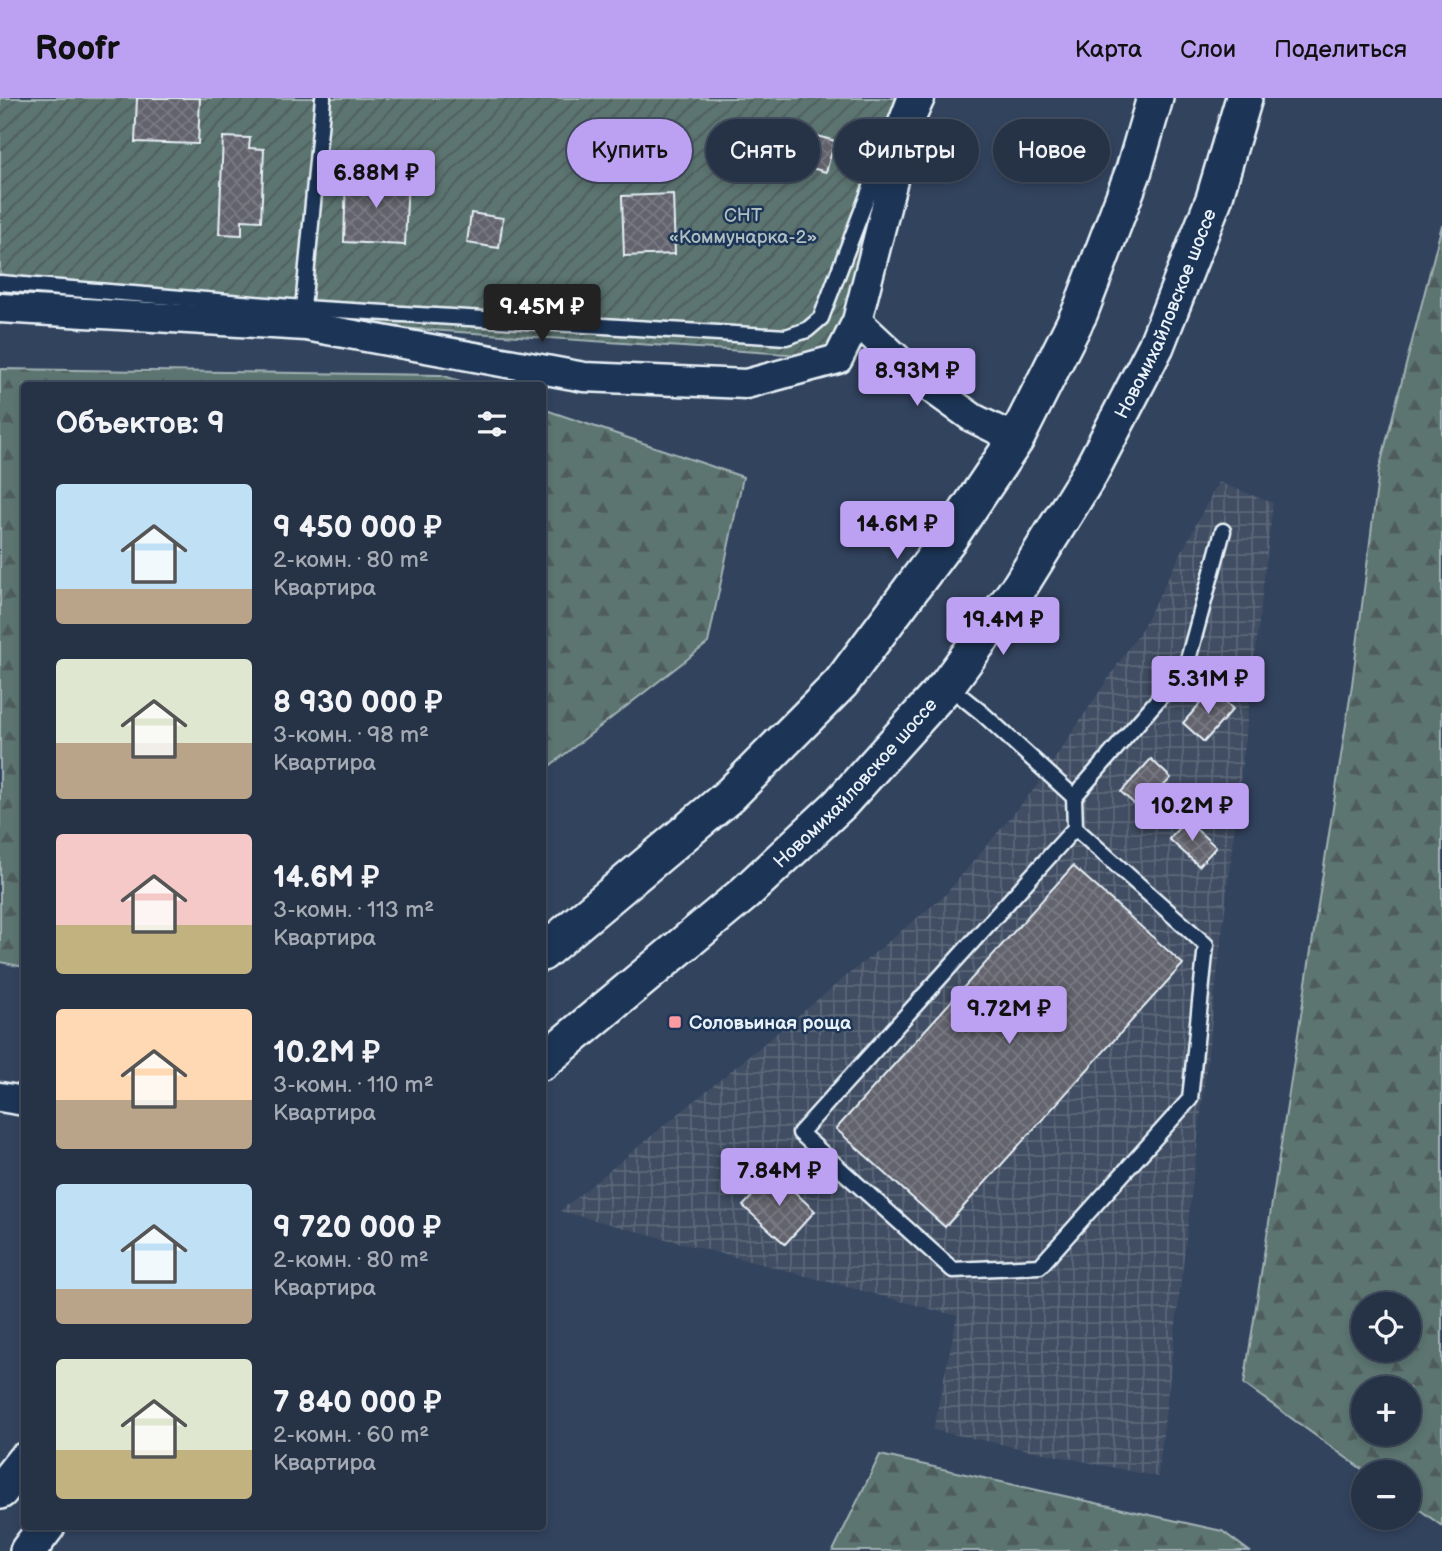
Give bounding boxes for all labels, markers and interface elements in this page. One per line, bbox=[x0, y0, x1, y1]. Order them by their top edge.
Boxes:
text: Roofr bbox=[35, 29, 120, 69]
text: Карта bbox=[1075, 35, 1142, 64]
text: Слои bbox=[1180, 35, 1236, 64]
text: Поделиться bbox=[1274, 35, 1407, 64]
chip: Купить bbox=[567, 119, 692, 182]
chip: Снять bbox=[706, 119, 820, 182]
chip: Фильтры bbox=[834, 119, 979, 182]
chip: Новое bbox=[993, 119, 1110, 182]
pin: 6.88M ₽ bbox=[311, 150, 441, 210]
text: 6.88M ₽ bbox=[333, 159, 419, 187]
park label: СНТ «Коммунарка-2» bbox=[669, 204, 817, 249]
street label: Новомихайловское шоссе bbox=[1110, 205, 1222, 423]
pin: 9.45M ₽ bbox=[477, 285, 607, 344]
text: 9.45M ₽ bbox=[500, 293, 584, 321]
pin: 8.93M ₽ bbox=[852, 348, 982, 408]
text: 8.93M ₽ bbox=[874, 357, 960, 385]
icon: filters bbox=[473, 405, 511, 443]
text: Объектов: 9 bbox=[56, 406, 225, 442]
pin: 14.6M ₽ bbox=[832, 502, 962, 561]
text: 9 450 000 ₽ bbox=[273, 510, 442, 546]
text: 14.6M ₽ bbox=[856, 510, 938, 538]
icon: home bbox=[112, 512, 196, 596]
text: 2-комн. · 80 m² bbox=[273, 546, 429, 574]
text: Квартира bbox=[273, 574, 376, 602]
pin: 19.4M ₽ bbox=[938, 598, 1068, 657]
text: 19.4M ₽ bbox=[962, 606, 1044, 634]
pin: 5.31M ₽ bbox=[1143, 656, 1273, 716]
text: 5.31M ₽ bbox=[1168, 665, 1248, 693]
text: 8 930 000 ₽ bbox=[273, 685, 443, 721]
icon: home bbox=[112, 687, 196, 771]
street label: Новомихайловское шоссе bbox=[769, 694, 943, 873]
text: 3-комн. · 98 m² bbox=[273, 721, 429, 749]
text: Квартира bbox=[273, 749, 376, 777]
pin: 10.2M ₽ bbox=[1127, 784, 1257, 843]
text: 10.2M ₽ bbox=[1151, 792, 1233, 820]
text: 14.6M ₽ bbox=[273, 860, 380, 896]
icon: home bbox=[112, 862, 196, 946]
text: 3-комн. · 113 m² bbox=[273, 896, 434, 924]
text: Квартира bbox=[273, 924, 376, 952]
pin: 9.72M ₽ bbox=[944, 986, 1074, 1046]
text: 9.72M ₽ bbox=[967, 995, 1051, 1023]
place label: Соловьиная роща bbox=[689, 1012, 852, 1035]
marker: Соловьиная роща bbox=[667, 1014, 683, 1030]
text: 10.2M ₽ bbox=[273, 1035, 380, 1071]
icon: home bbox=[112, 1037, 196, 1121]
text: 3-комн. · 110 m² bbox=[273, 1071, 434, 1099]
text: Квартира bbox=[273, 1099, 376, 1127]
pin: 7.84M ₽ bbox=[714, 1148, 844, 1208]
text: 7.84M ₽ bbox=[737, 1157, 821, 1185]
text: 9 720 000 ₽ bbox=[273, 1210, 441, 1246]
icon: home bbox=[112, 1212, 196, 1296]
text: 2-комн. · 80 m² bbox=[273, 1246, 429, 1274]
text: Квартира bbox=[273, 1274, 376, 1302]
map controls bbox=[1351, 1292, 1421, 1530]
button: locate bbox=[1351, 1292, 1421, 1362]
button: + bbox=[1351, 1376, 1421, 1446]
text: 7 840 000 ₽ bbox=[273, 1385, 442, 1421]
icon: home bbox=[112, 1387, 196, 1471]
text: 2-комн. · 60 m² bbox=[273, 1421, 429, 1449]
text: Квартира bbox=[273, 1449, 376, 1477]
button: − bbox=[1351, 1460, 1421, 1530]

